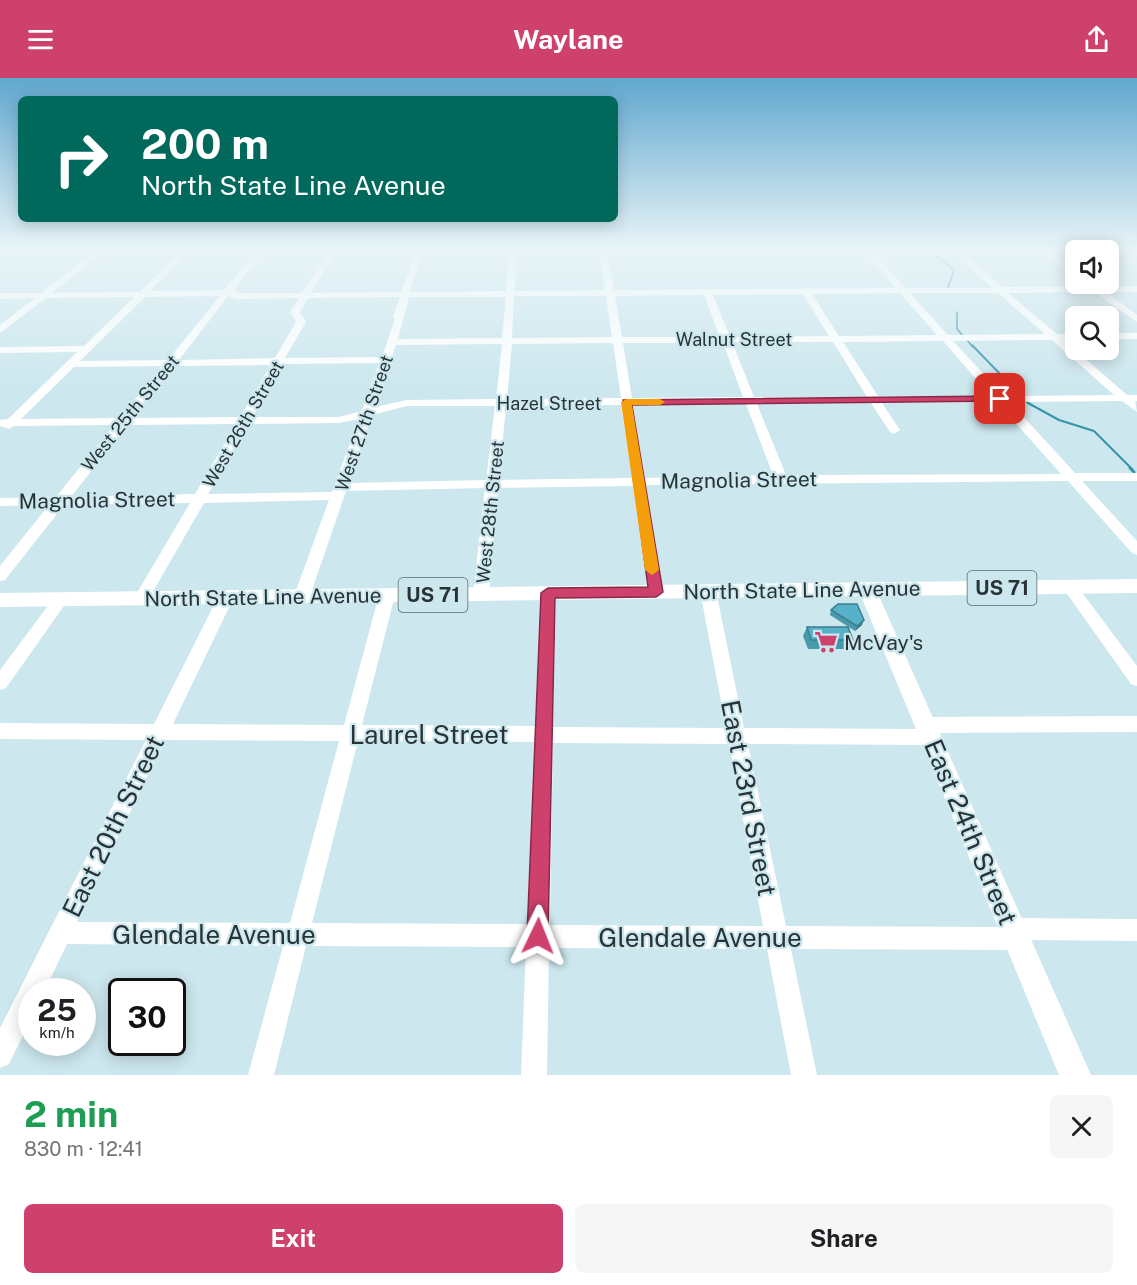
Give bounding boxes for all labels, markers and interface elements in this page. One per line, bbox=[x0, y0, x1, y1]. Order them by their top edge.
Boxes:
icon: menu bbox=[24, 23, 57, 56]
text: Waylane bbox=[513, 23, 624, 55]
icon: share bbox=[1080, 23, 1113, 56]
text: 200 m bbox=[141, 119, 269, 168]
icon: right bbox=[42, 120, 120, 198]
text: North State Line Avenue bbox=[141, 169, 446, 201]
map controls bbox=[1065, 240, 1119, 360]
button: sound bbox=[1065, 240, 1119, 294]
button: search bbox=[1065, 306, 1119, 360]
street label: Walnut Street bbox=[676, 329, 792, 350]
street label: West 25th Street bbox=[77, 351, 183, 475]
street label: West 27th Street bbox=[331, 352, 397, 494]
street label: West 26th Street bbox=[198, 357, 288, 491]
pin bbox=[974, 373, 1025, 424]
icon: arrive bbox=[983, 382, 1016, 415]
street label: Hazel Street bbox=[497, 393, 601, 414]
street label: West 28th Street bbox=[472, 440, 508, 584]
street label: Magnolia Street bbox=[660, 466, 818, 494]
street label: Magnolia Street bbox=[18, 486, 176, 514]
road number: US 71 bbox=[968, 571, 1036, 605]
street label: North State Line Avenue bbox=[683, 575, 921, 605]
road number: US 71 bbox=[398, 578, 468, 612]
street label: North State Line Avenue bbox=[144, 582, 382, 612]
supermarket icon: McVay's bbox=[813, 629, 839, 655]
place label: McVay's bbox=[844, 630, 923, 655]
street label: East 23rd Street bbox=[715, 697, 783, 899]
street label: Laurel Street bbox=[349, 719, 509, 750]
street label: East 20th Street bbox=[56, 730, 170, 922]
street label: East 24th Street bbox=[918, 734, 1024, 930]
position arrow bbox=[506, 904, 570, 968]
street label: Glendale Avenue bbox=[112, 919, 316, 950]
street label: Glendale Avenue bbox=[598, 922, 802, 953]
speed limit sign: 30 bbox=[108, 978, 186, 1056]
text: 25 bbox=[37, 992, 77, 1028]
text: km/h bbox=[39, 1024, 75, 1041]
text: 2 min bbox=[24, 1093, 118, 1135]
button: close bbox=[1050, 1095, 1113, 1158]
text: 830 m · 12:41 bbox=[24, 1137, 143, 1161]
button: Exit bbox=[24, 1204, 563, 1273]
button: Share bbox=[575, 1204, 1113, 1273]

